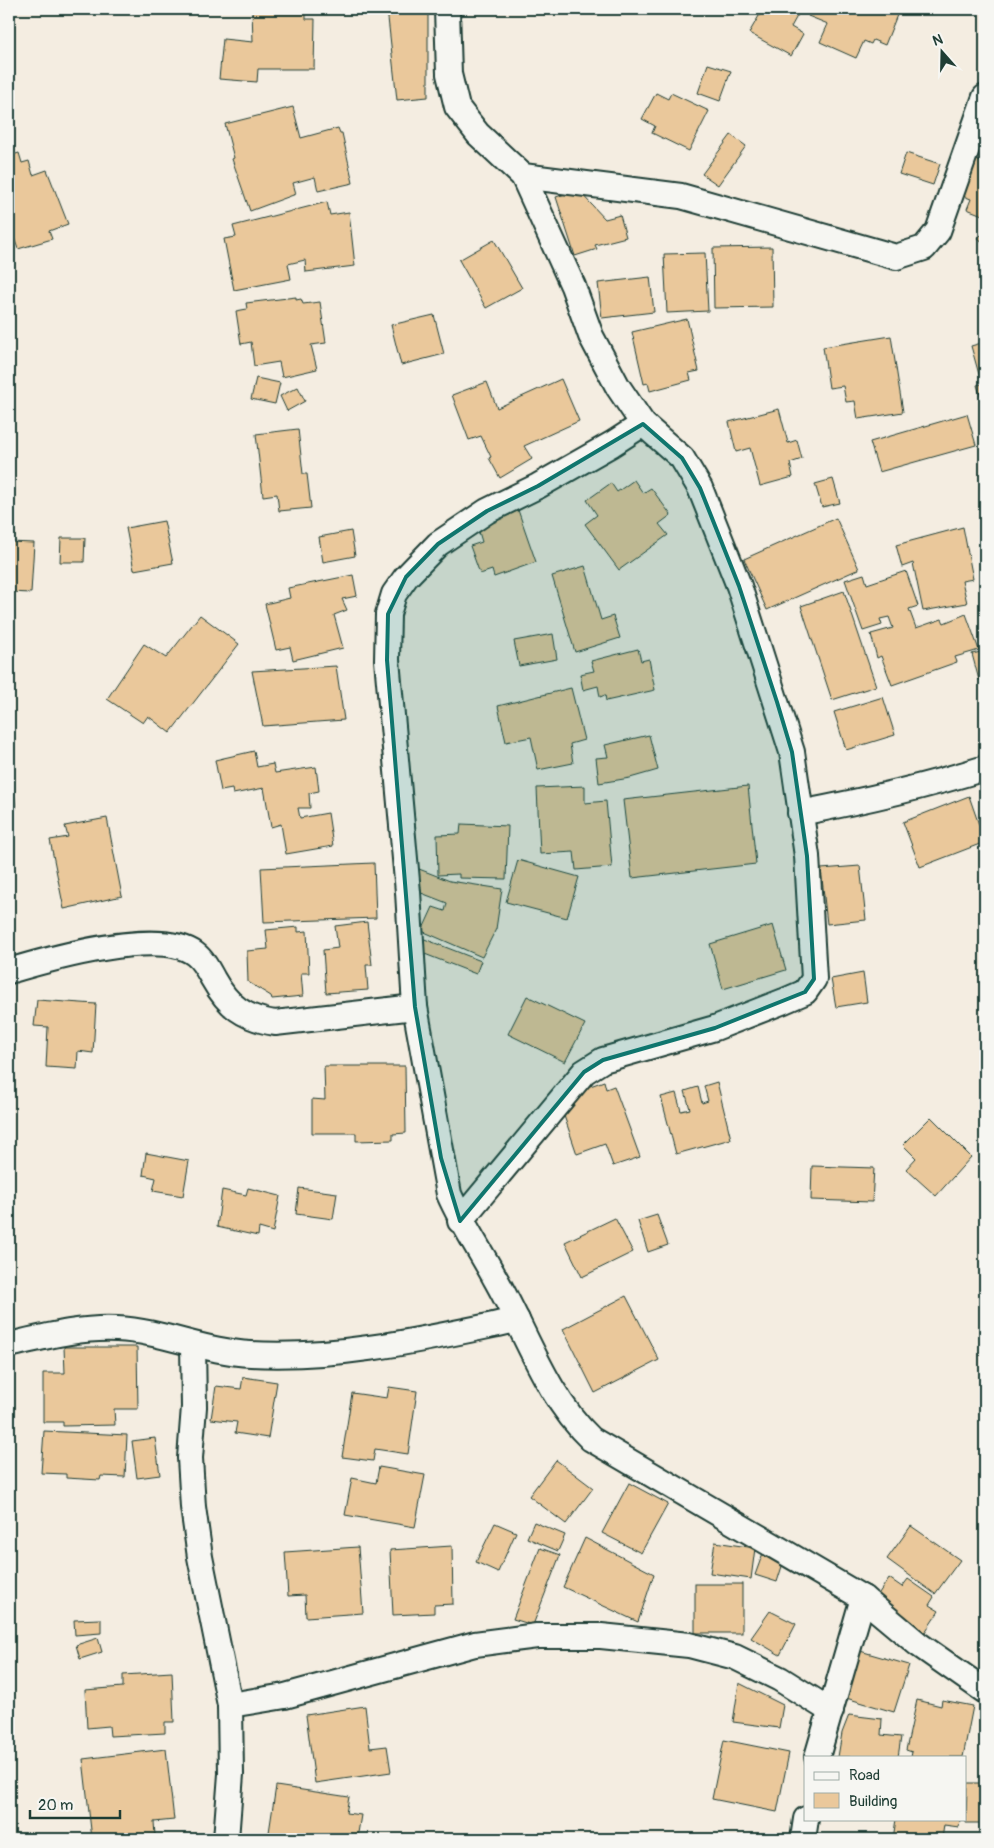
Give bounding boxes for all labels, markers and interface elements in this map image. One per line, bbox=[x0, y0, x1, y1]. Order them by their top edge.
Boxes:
north arrow bbox=[916, 28, 966, 78]
text: N bbox=[930, 31, 945, 50]
legend bbox=[804, 1756, 966, 1820]
text: Road bbox=[849, 1766, 880, 1785]
scale bar bbox=[30, 1788, 120, 1820]
text: Building bbox=[849, 1792, 897, 1811]
text: 20 m bbox=[38, 1796, 73, 1815]

